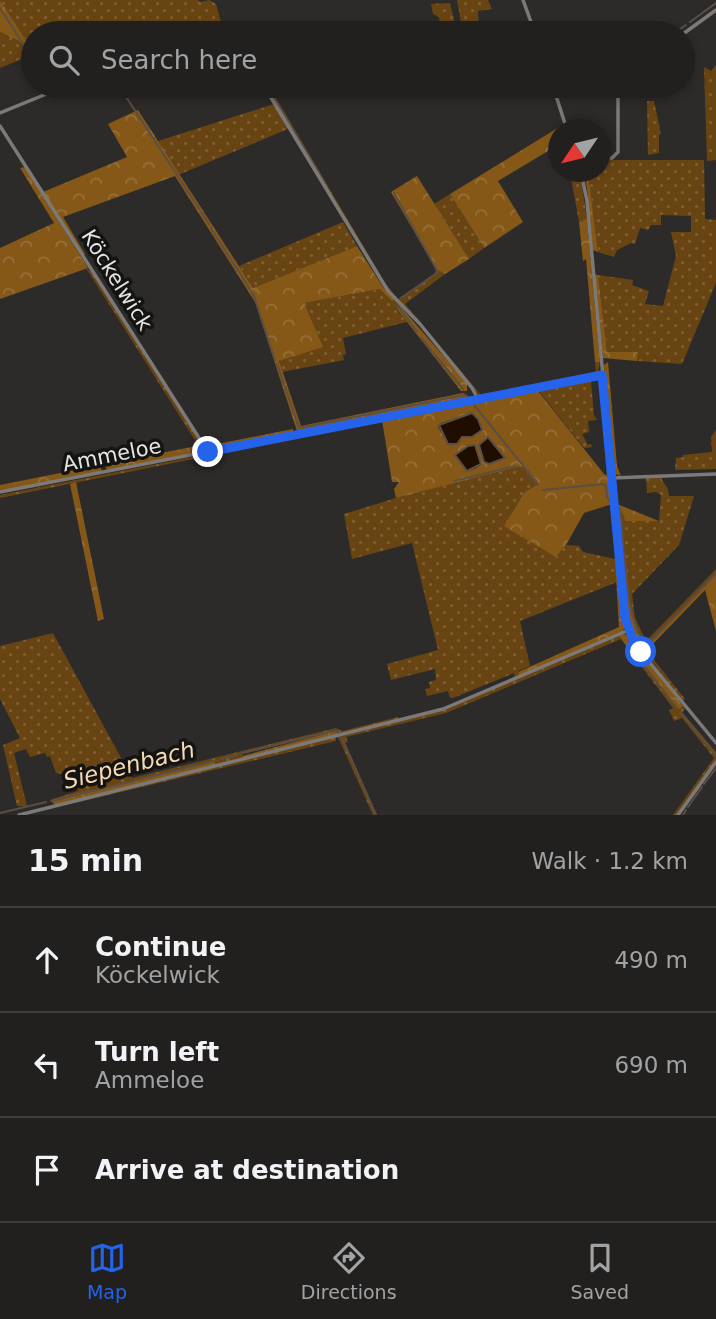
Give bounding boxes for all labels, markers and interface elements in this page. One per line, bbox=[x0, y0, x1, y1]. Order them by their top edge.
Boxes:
search box bbox=[21, 21, 695, 98]
icon: search bbox=[45, 41, 83, 79]
text: Search here bbox=[101, 45, 257, 75]
north arrow bbox=[548, 119, 611, 182]
street label: Köckelwick bbox=[77, 225, 158, 335]
street label: Ammeloe bbox=[61, 434, 163, 476]
route end bbox=[192, 436, 223, 467]
route start bbox=[625, 636, 656, 667]
water label: Siepenbach bbox=[61, 736, 197, 794]
text: 15 min bbox=[28, 843, 143, 878]
text: Walk · 1.2 km bbox=[531, 848, 688, 874]
text: Continue bbox=[95, 932, 226, 962]
icon: ahead bbox=[28, 941, 66, 979]
text: 490 m bbox=[614, 947, 688, 973]
text: Köckelwick bbox=[95, 962, 220, 988]
text: Turn left bbox=[95, 1037, 219, 1067]
icon: left bbox=[28, 1046, 66, 1084]
text: 690 m bbox=[614, 1052, 688, 1078]
text: Ammeloe bbox=[95, 1067, 204, 1093]
icon: arrive bbox=[28, 1151, 66, 1189]
text: Arrive at destination bbox=[95, 1155, 399, 1185]
tab: Map bbox=[87, 1239, 127, 1303]
tab: Directions bbox=[301, 1239, 397, 1303]
tab: Saved bbox=[570, 1239, 629, 1303]

